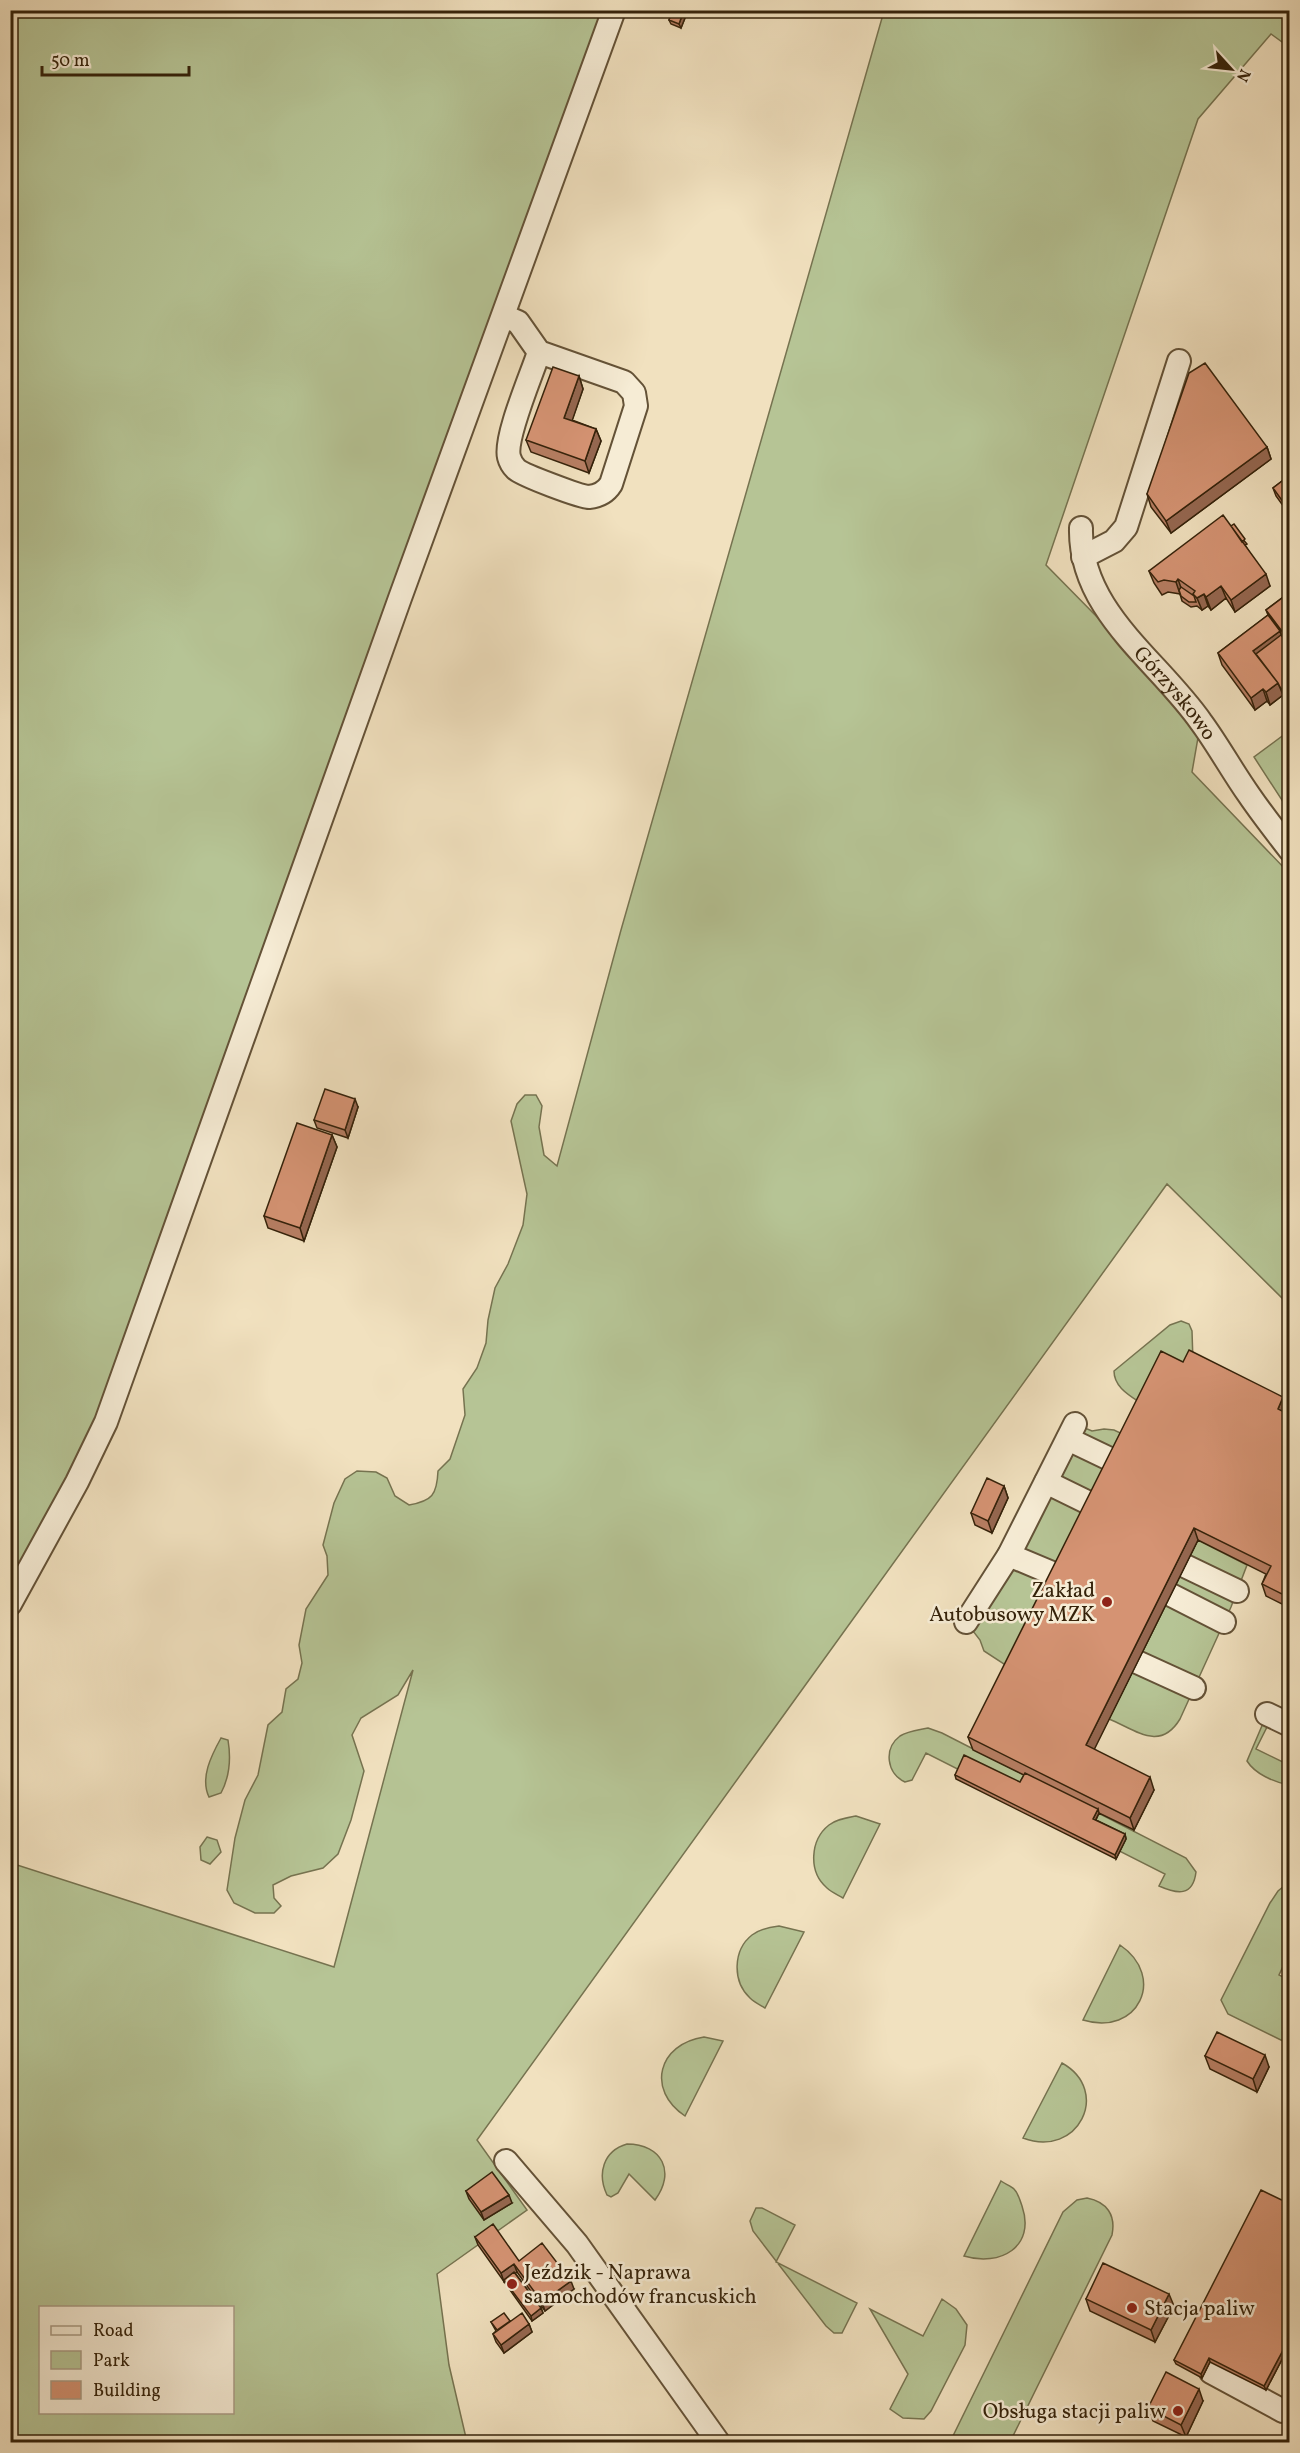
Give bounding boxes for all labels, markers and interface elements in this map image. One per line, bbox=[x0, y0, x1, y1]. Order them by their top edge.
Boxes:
scale bar bbox=[42, 39, 189, 77]
north arrow bbox=[1201, 39, 1261, 99]
text: 50 m bbox=[51, 49, 90, 74]
text: N bbox=[1230, 65, 1255, 85]
street label: Górzyskowo bbox=[1126, 640, 1223, 747]
place label: Zakład Autobusowy MZK bbox=[929, 1577, 1095, 1630]
marker: Zakład Autobusowy MZK bbox=[1100, 1595, 1114, 1609]
place label: Jeździk - Naprawa samochodów francuskich bbox=[524, 2259, 757, 2312]
marker: Jeździk - Naprawa samochodów francuskich bbox=[505, 2277, 519, 2291]
place label: Stacja paliw bbox=[1144, 2295, 1255, 2324]
marker: Stacja paliw bbox=[1125, 2301, 1139, 2315]
legend bbox=[39, 2306, 234, 2414]
text: Road bbox=[93, 2319, 134, 2344]
text: Park bbox=[93, 2349, 130, 2374]
text: Building bbox=[93, 2379, 161, 2404]
place label: Obsługa stacji paliw bbox=[983, 2398, 1166, 2427]
marker: Obsługa stacji paliw bbox=[1171, 2404, 1185, 2418]

